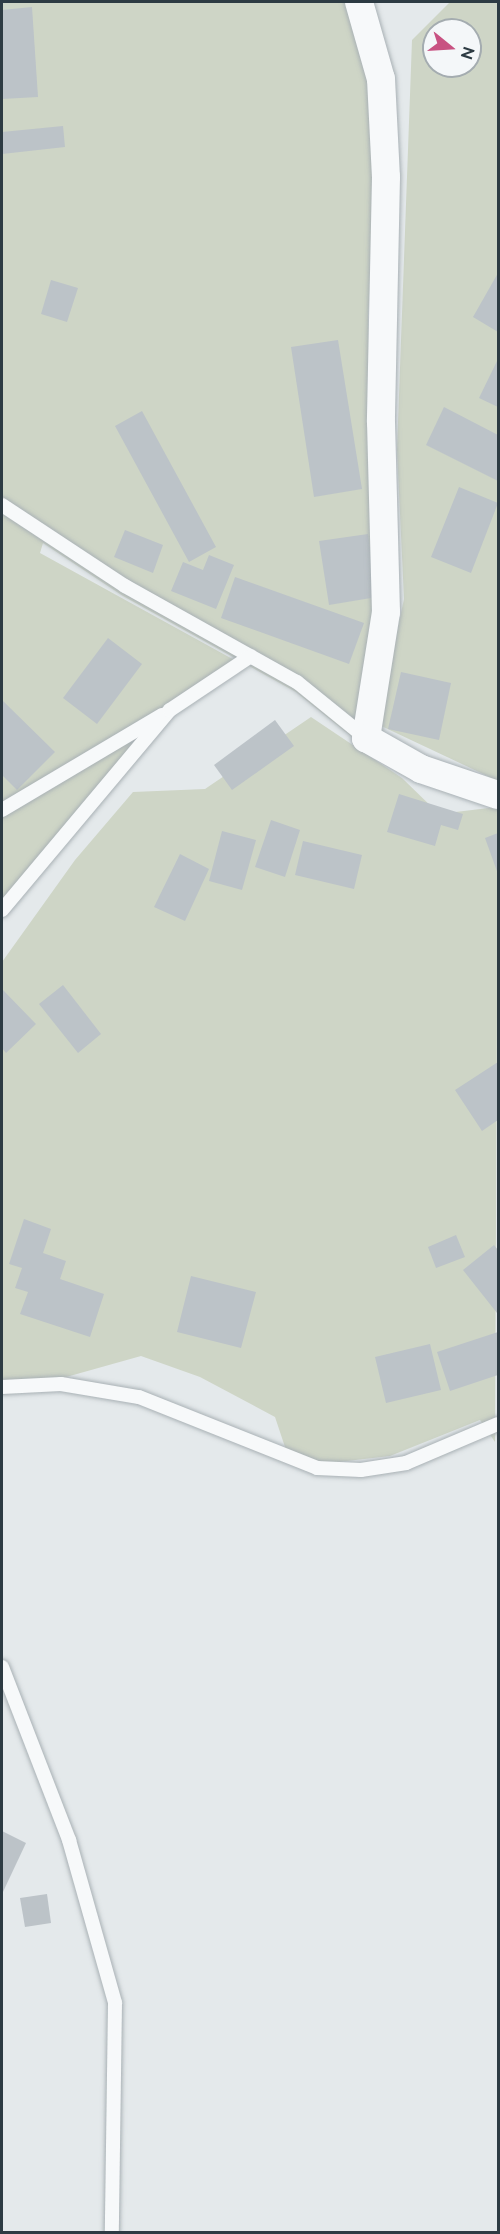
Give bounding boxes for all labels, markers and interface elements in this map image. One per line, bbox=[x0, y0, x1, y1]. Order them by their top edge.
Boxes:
north arrow bbox=[422, 18, 482, 78]
text: N bbox=[457, 44, 479, 62]

